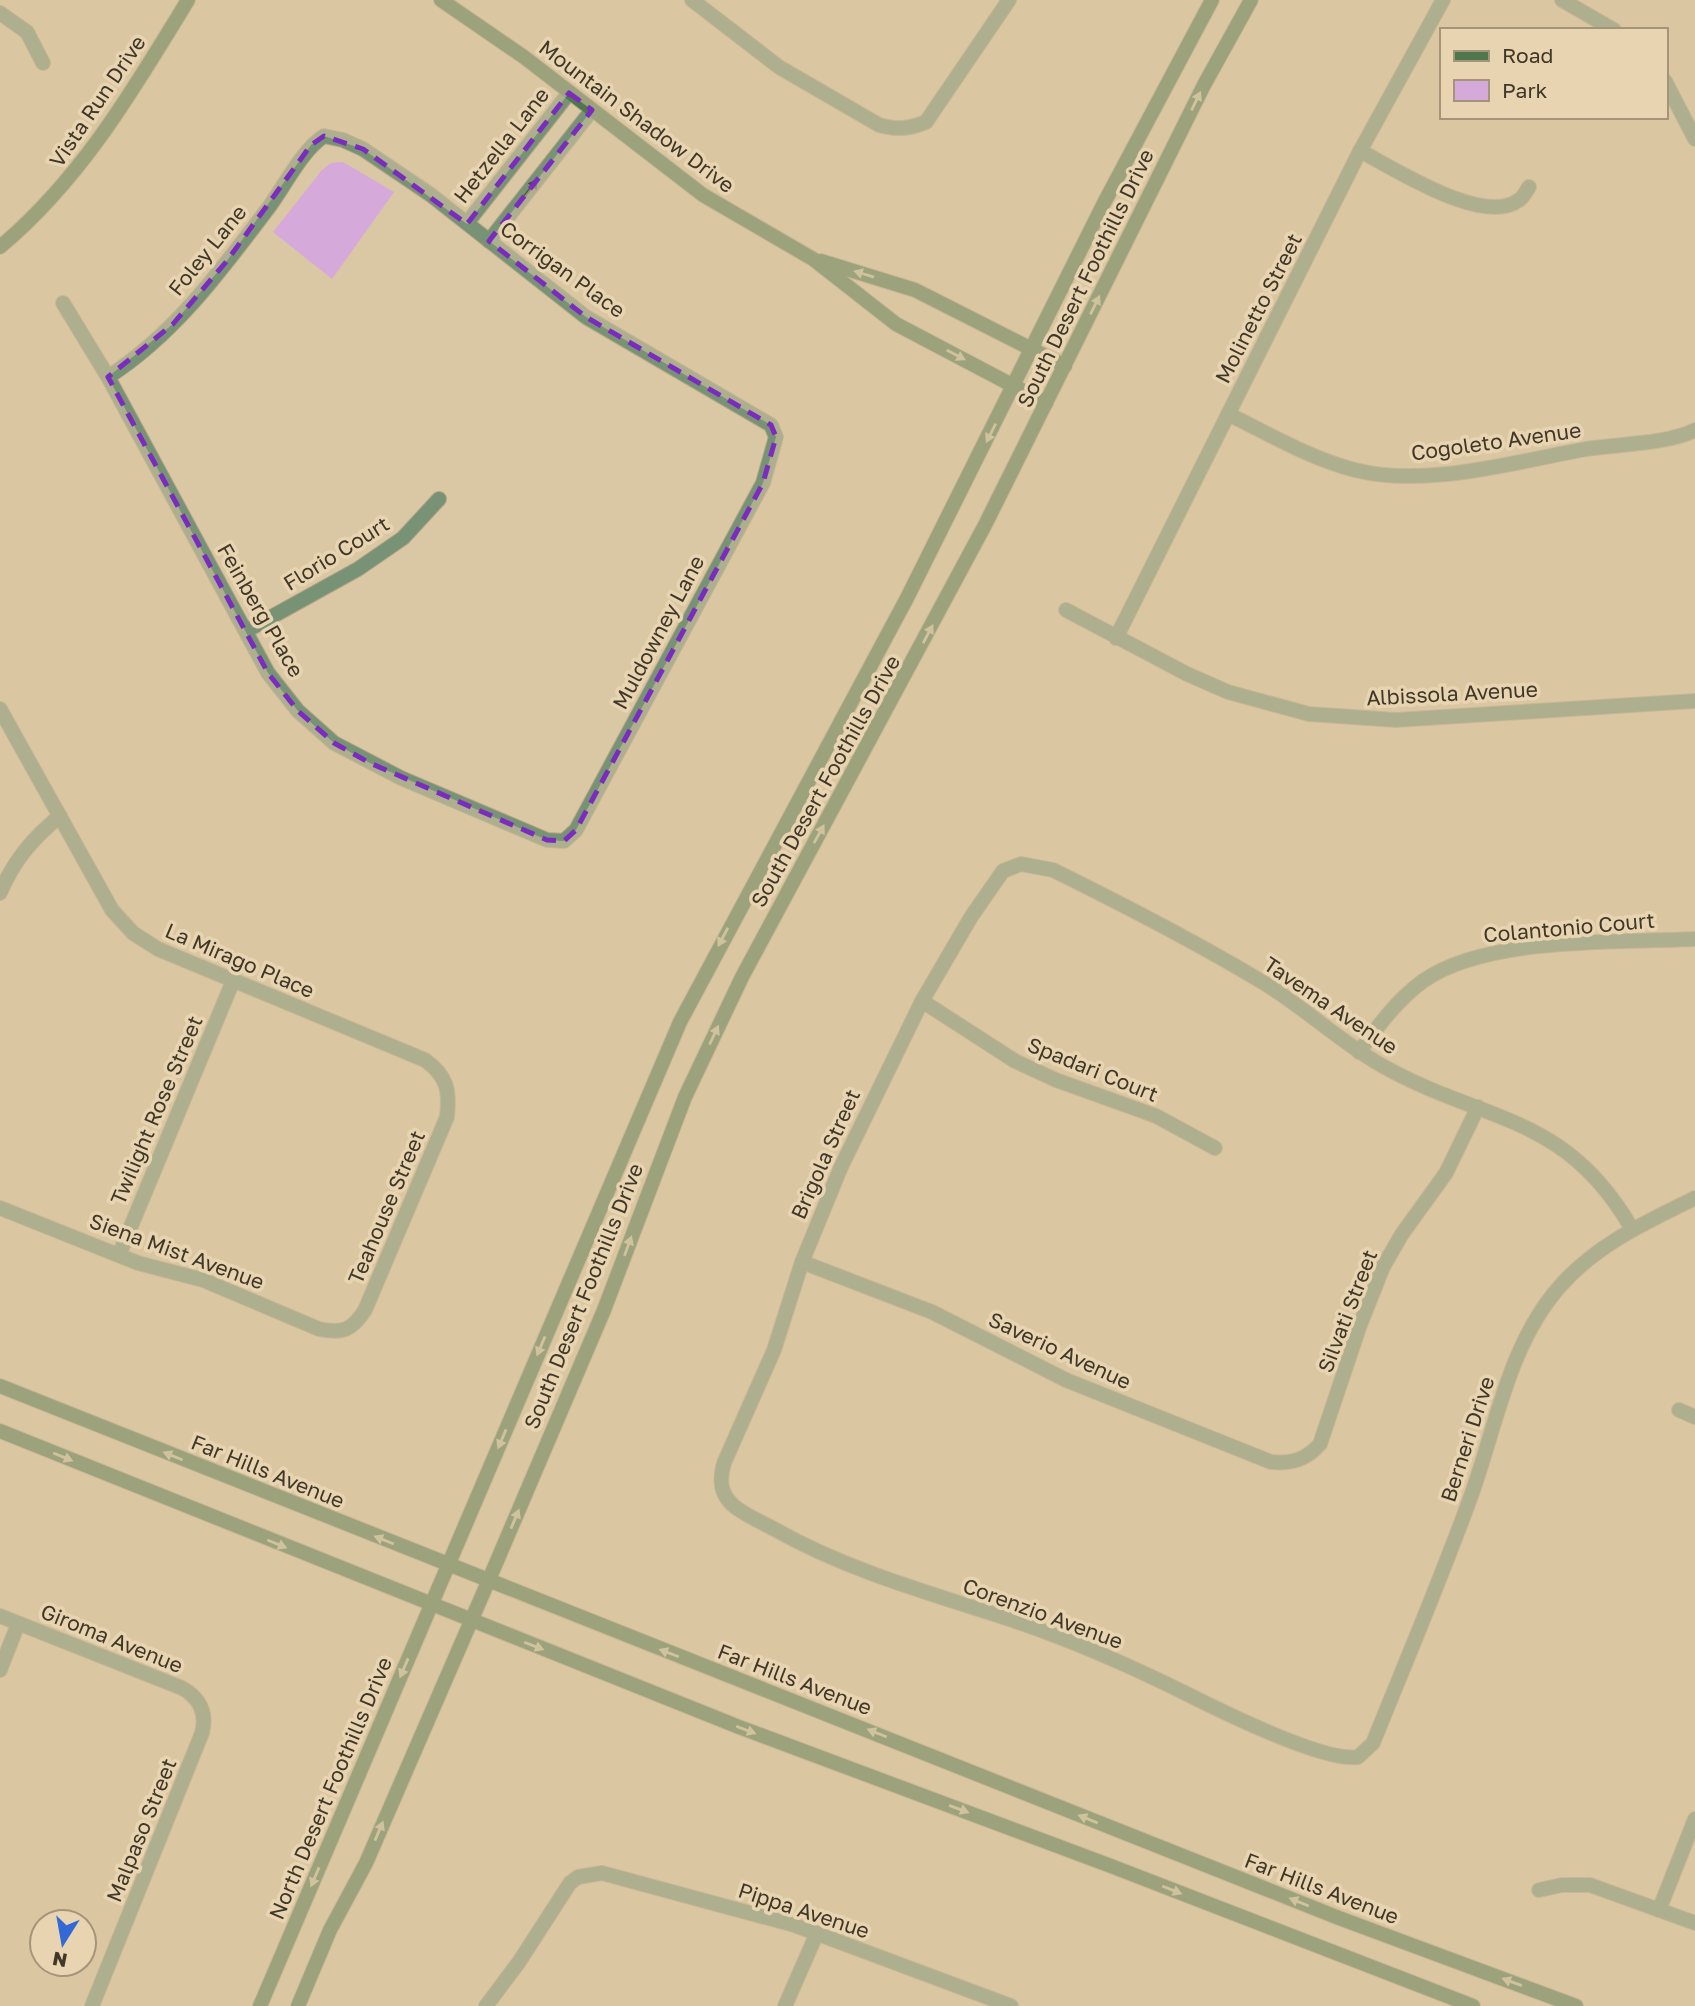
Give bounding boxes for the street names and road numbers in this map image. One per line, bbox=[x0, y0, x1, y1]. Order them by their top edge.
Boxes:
street label: Vista Run Drive bbox=[43, 30, 151, 172]
street label: Mountain Shadow Drive bbox=[534, 34, 740, 198]
street label: Hetzella Lane bbox=[448, 82, 554, 208]
street label: South Desert Foothills Drive bbox=[1011, 145, 1159, 411]
street label: Foley Lane bbox=[163, 199, 251, 301]
street label: Corrigan Place bbox=[496, 215, 630, 323]
street label: Molinetto Street bbox=[1209, 229, 1307, 387]
street label: Cogoleto Avenue bbox=[1409, 416, 1583, 466]
street label: Florio Court bbox=[278, 510, 394, 596]
street label: Feinberg Place bbox=[212, 538, 310, 682]
street label: Muldowney Lane bbox=[607, 551, 709, 713]
street label: South Desert Foothills Drive bbox=[745, 650, 905, 912]
street label: Albissola Avenue bbox=[1366, 676, 1538, 710]
street label: Colantonio Court bbox=[1482, 907, 1656, 947]
street label: La Mirago Place bbox=[161, 917, 319, 1003]
street label: Tavema Avenue bbox=[1259, 951, 1403, 1059]
street label: Twilight Rose Street bbox=[104, 1012, 208, 1208]
street label: Spadari Court bbox=[1024, 1031, 1162, 1107]
street label: Brigola Street bbox=[785, 1085, 865, 1223]
street label: Teahouse Street bbox=[342, 1126, 430, 1288]
street label: South Desert Foothills Drive bbox=[518, 1159, 648, 1433]
street label: Siena Mist Avenue bbox=[86, 1207, 268, 1295]
street label: Silvati Street bbox=[1312, 1246, 1382, 1376]
street label: Saverio Avenue bbox=[985, 1306, 1135, 1394]
street label: Berneri Drive bbox=[1434, 1373, 1500, 1505]
street label: Far Hills Avenue bbox=[188, 1428, 348, 1514]
street label: Corenzio Avenue bbox=[959, 1572, 1127, 1654]
street label: Giroma Avenue bbox=[37, 1598, 187, 1678]
street label: Far Hills Avenue bbox=[714, 1638, 876, 1720]
street label: North Desert Foothills Drive bbox=[263, 1653, 397, 1923]
street label: Malpaso Street bbox=[100, 1754, 182, 1906]
street label: Far Hills Avenue bbox=[1241, 1847, 1403, 1929]
street label: Pippa Avenue bbox=[735, 1877, 873, 1943]

